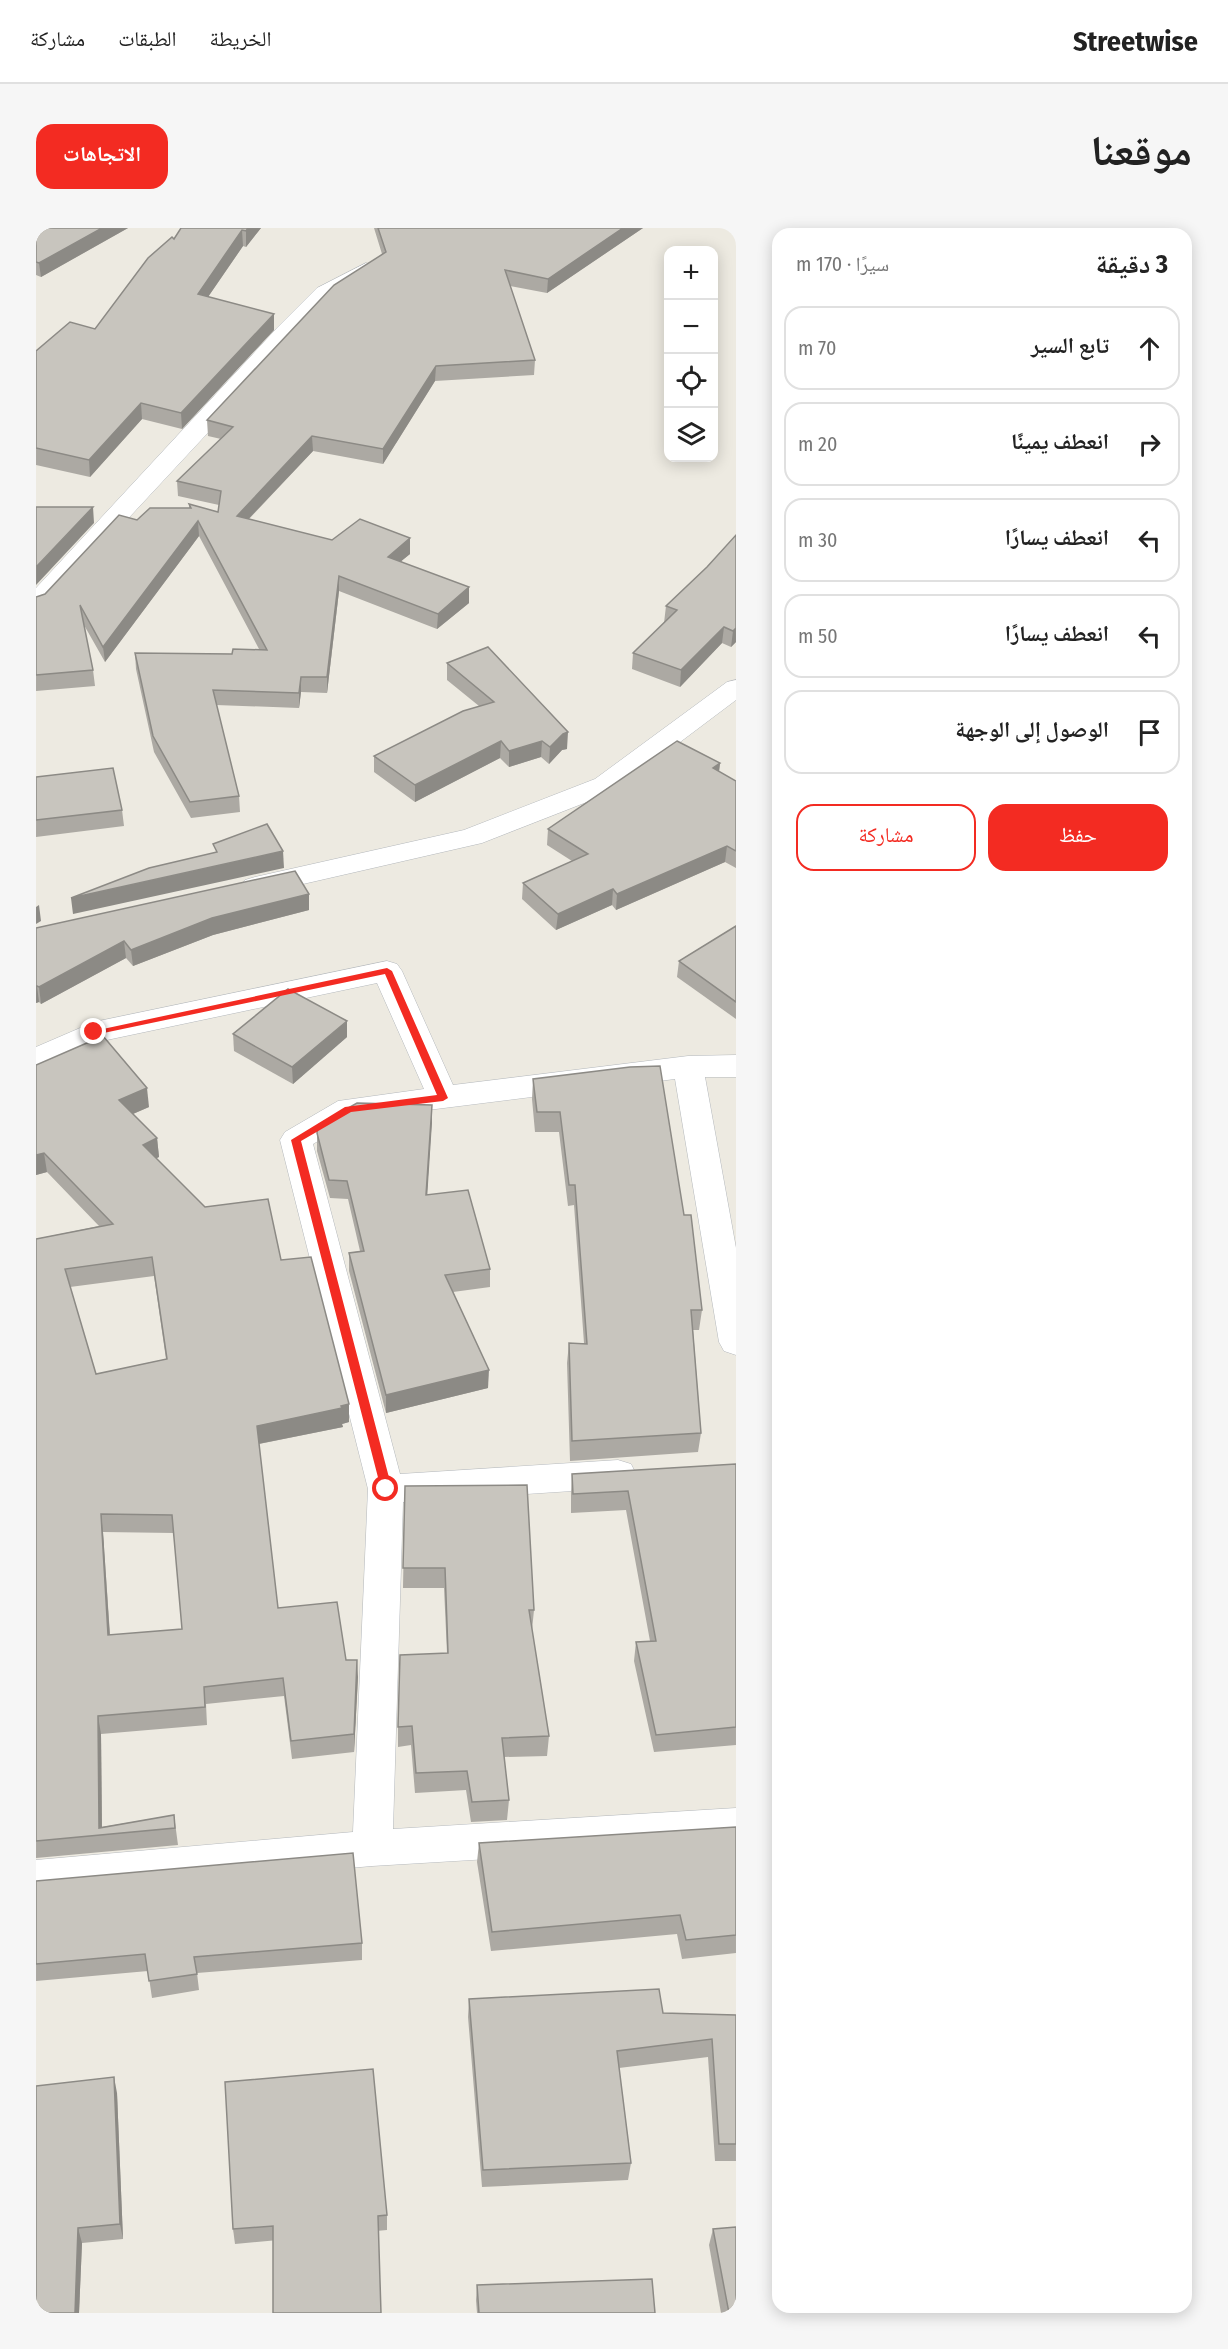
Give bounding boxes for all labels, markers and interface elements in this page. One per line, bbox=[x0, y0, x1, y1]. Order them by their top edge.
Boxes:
text: Streetwise bbox=[1073, 25, 1198, 58]
text: مشاركة bbox=[30, 26, 85, 52]
text: الطبقات bbox=[118, 26, 177, 52]
text: الخريطة bbox=[210, 26, 271, 52]
button: الاتجاهات bbox=[36, 124, 168, 189]
text: موقعنا bbox=[1091, 126, 1192, 176]
map controls bbox=[664, 246, 718, 462]
button: + bbox=[664, 246, 718, 300]
text: 3 دقيقة bbox=[1096, 249, 1168, 280]
text: سيرًا · 170 m bbox=[796, 252, 889, 276]
button: − bbox=[664, 300, 718, 354]
text: تابع السير bbox=[1031, 332, 1109, 359]
icon: ahead bbox=[1133, 332, 1166, 365]
text: 70 m bbox=[798, 336, 836, 360]
button: locate bbox=[664, 354, 718, 408]
button: layers bbox=[664, 408, 718, 462]
text: انعطف يمينًا bbox=[1011, 428, 1109, 455]
icon: right bbox=[1133, 428, 1166, 461]
text: 20 m bbox=[798, 432, 837, 456]
text: انعطف يسارًا bbox=[1005, 524, 1109, 551]
icon: left bbox=[1133, 524, 1166, 557]
text: 30 m bbox=[798, 528, 838, 552]
text: انعطف يسارًا bbox=[1005, 620, 1109, 647]
icon: left bbox=[1133, 620, 1166, 653]
text: 50 m bbox=[798, 624, 838, 648]
text: الوصول إلى الوجهة bbox=[955, 716, 1109, 743]
icon: arrive bbox=[1133, 716, 1166, 749]
button: مشاركة bbox=[796, 804, 976, 871]
button: حفظ bbox=[988, 804, 1168, 871]
route end bbox=[80, 1018, 106, 1044]
route start bbox=[372, 1475, 398, 1501]

